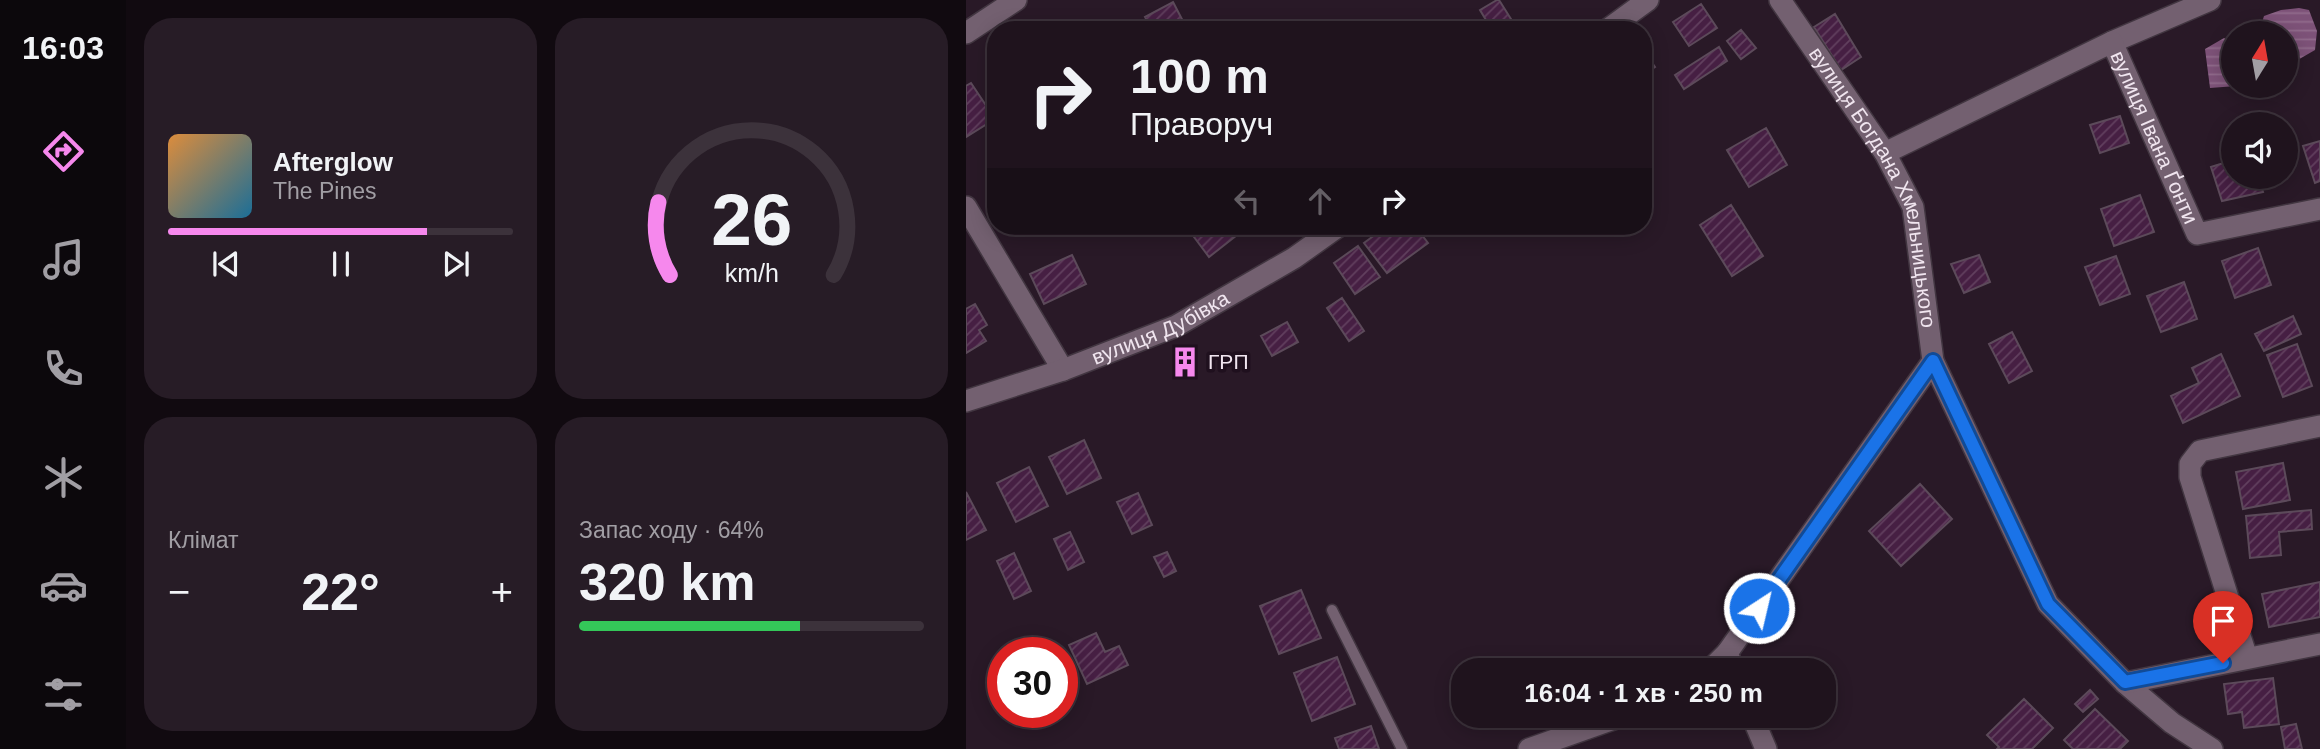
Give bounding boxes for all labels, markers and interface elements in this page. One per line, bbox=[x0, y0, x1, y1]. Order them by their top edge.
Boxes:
north arrow bbox=[2221, 21, 2298, 98]
map controls bbox=[2221, 21, 2298, 189]
text: 16:03 bbox=[22, 30, 104, 66]
street label: вулиця Богдана Хмельницького bbox=[1805, 43, 1941, 329]
street label: вулиця Івана Ґонти bbox=[2106, 47, 2203, 227]
icon: right bbox=[1015, 49, 1106, 140]
text: 100 m bbox=[1130, 49, 1269, 103]
text: Праворуч bbox=[1130, 106, 1273, 142]
button: sound bbox=[2221, 112, 2298, 189]
icon: directions bbox=[39, 127, 88, 176]
text: Afterglow bbox=[273, 147, 393, 177]
text: The Pines bbox=[273, 178, 377, 204]
text: 26 bbox=[711, 179, 792, 260]
icon: left bbox=[1228, 182, 1266, 220]
icon: ahead bbox=[1301, 182, 1339, 220]
icon: right bbox=[1374, 182, 1412, 220]
icon: music bbox=[39, 235, 88, 284]
icon: previous bbox=[207, 245, 245, 283]
icon: pause bbox=[322, 245, 360, 283]
icon: next bbox=[437, 245, 475, 283]
text: km/h bbox=[724, 259, 779, 287]
street label: вулиця Дубівка bbox=[1088, 286, 1233, 369]
icon: phone bbox=[39, 344, 88, 393]
building icon: ГРП bbox=[1168, 345, 1202, 379]
place label: ГРП bbox=[1208, 350, 1248, 373]
icon: climate bbox=[39, 453, 88, 502]
text: Запас ходу · 64% bbox=[579, 517, 764, 543]
text: Клімат bbox=[168, 527, 239, 553]
text: 320 km bbox=[579, 553, 755, 611]
icon: car bbox=[39, 561, 88, 610]
text: 22° bbox=[301, 563, 380, 621]
text: − bbox=[168, 571, 190, 613]
text: + bbox=[491, 571, 513, 613]
position arrow bbox=[1722, 571, 1796, 645]
pin bbox=[2193, 591, 2253, 663]
icon: arrive bbox=[2204, 602, 2242, 640]
speed limit sign: 30 bbox=[987, 637, 1078, 728]
icon: filters bbox=[39, 670, 88, 719]
text: 16:04 · 1 хв · 250 m bbox=[1524, 678, 1763, 708]

